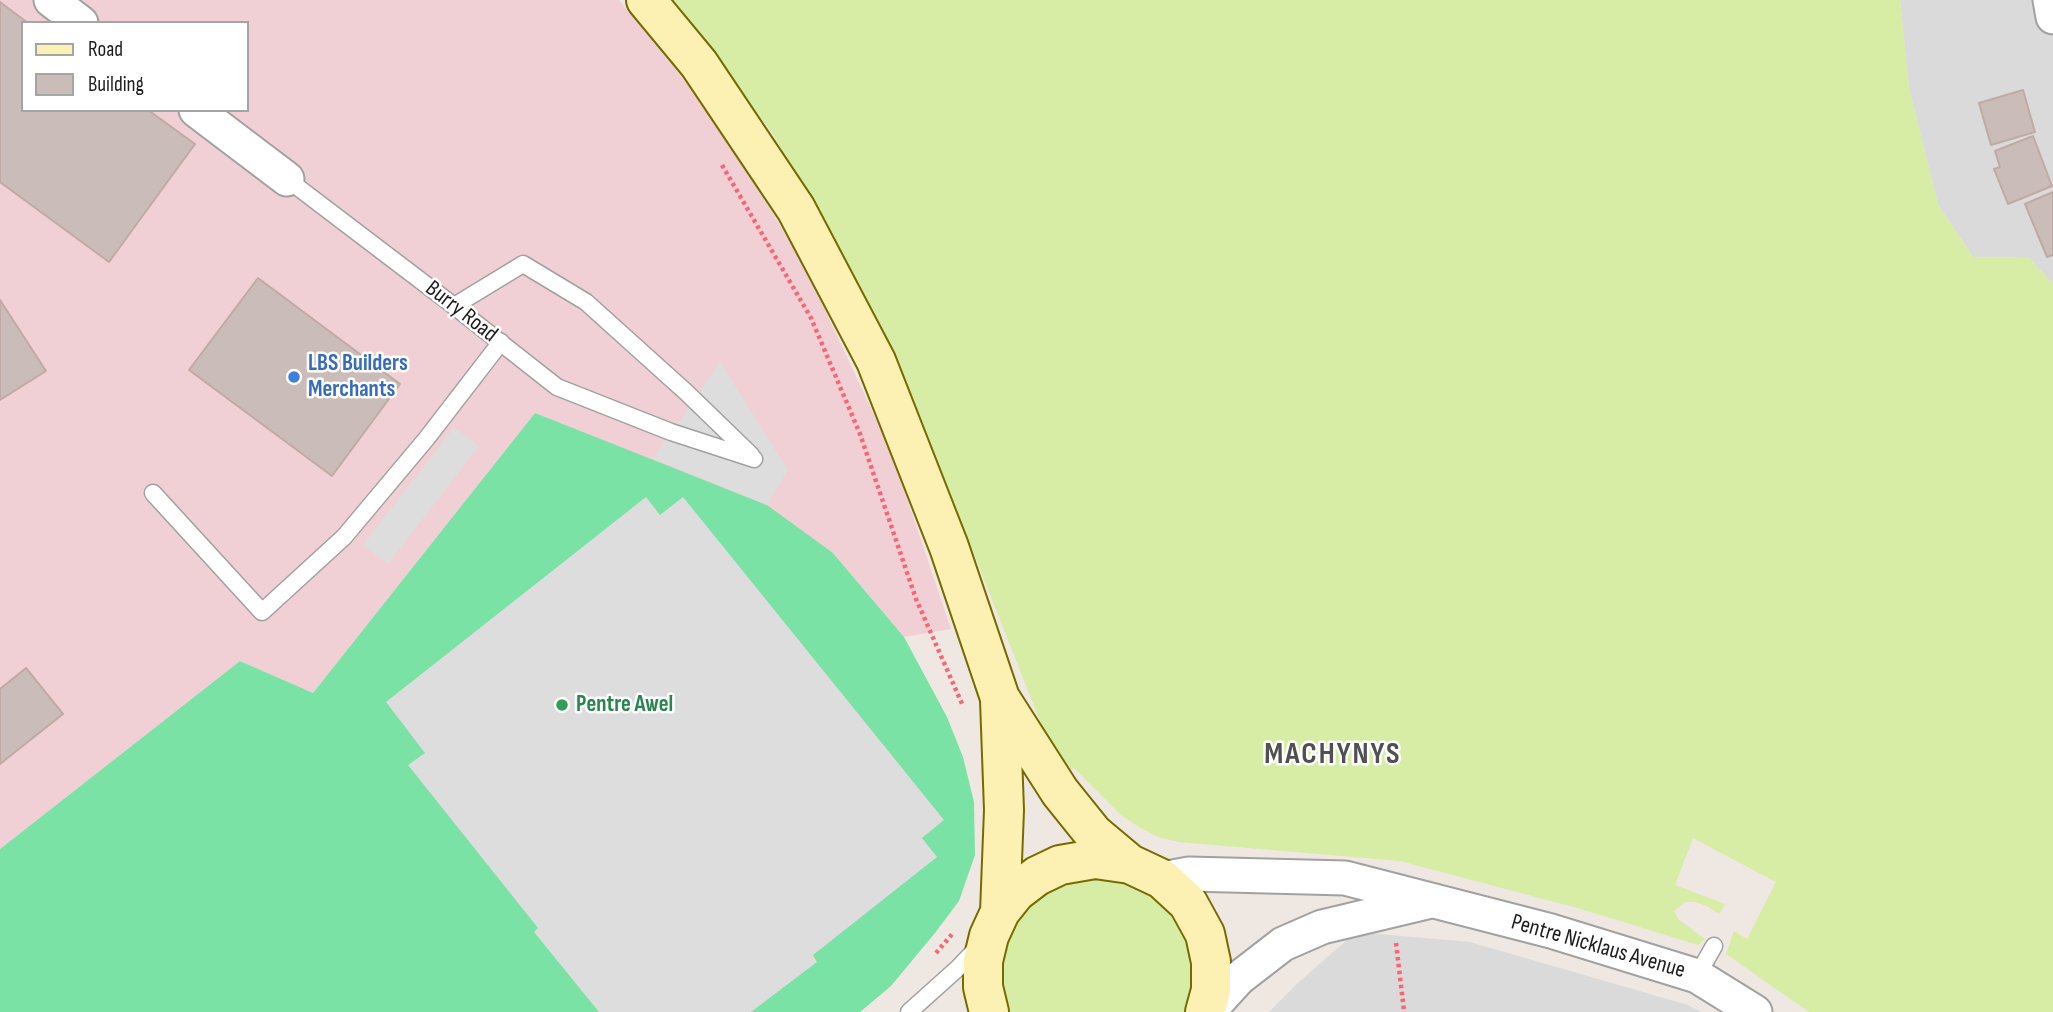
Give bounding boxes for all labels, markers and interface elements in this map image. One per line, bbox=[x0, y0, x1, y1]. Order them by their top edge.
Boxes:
legend bbox=[21, 21, 248, 112]
text: Road bbox=[88, 37, 123, 62]
text: Building bbox=[88, 72, 144, 97]
street label: Burry Road bbox=[419, 275, 503, 349]
place label: LBS Builders Merchants bbox=[308, 350, 408, 404]
marker: LBS Builders Merchants bbox=[286, 369, 302, 385]
place label: Pentre Awel bbox=[576, 691, 673, 719]
marker: Pentre Awel bbox=[554, 697, 570, 713]
district label: MACHYNYS bbox=[1265, 737, 1401, 773]
street label: Pentre Nicklaus Avenue bbox=[1508, 909, 1688, 985]

